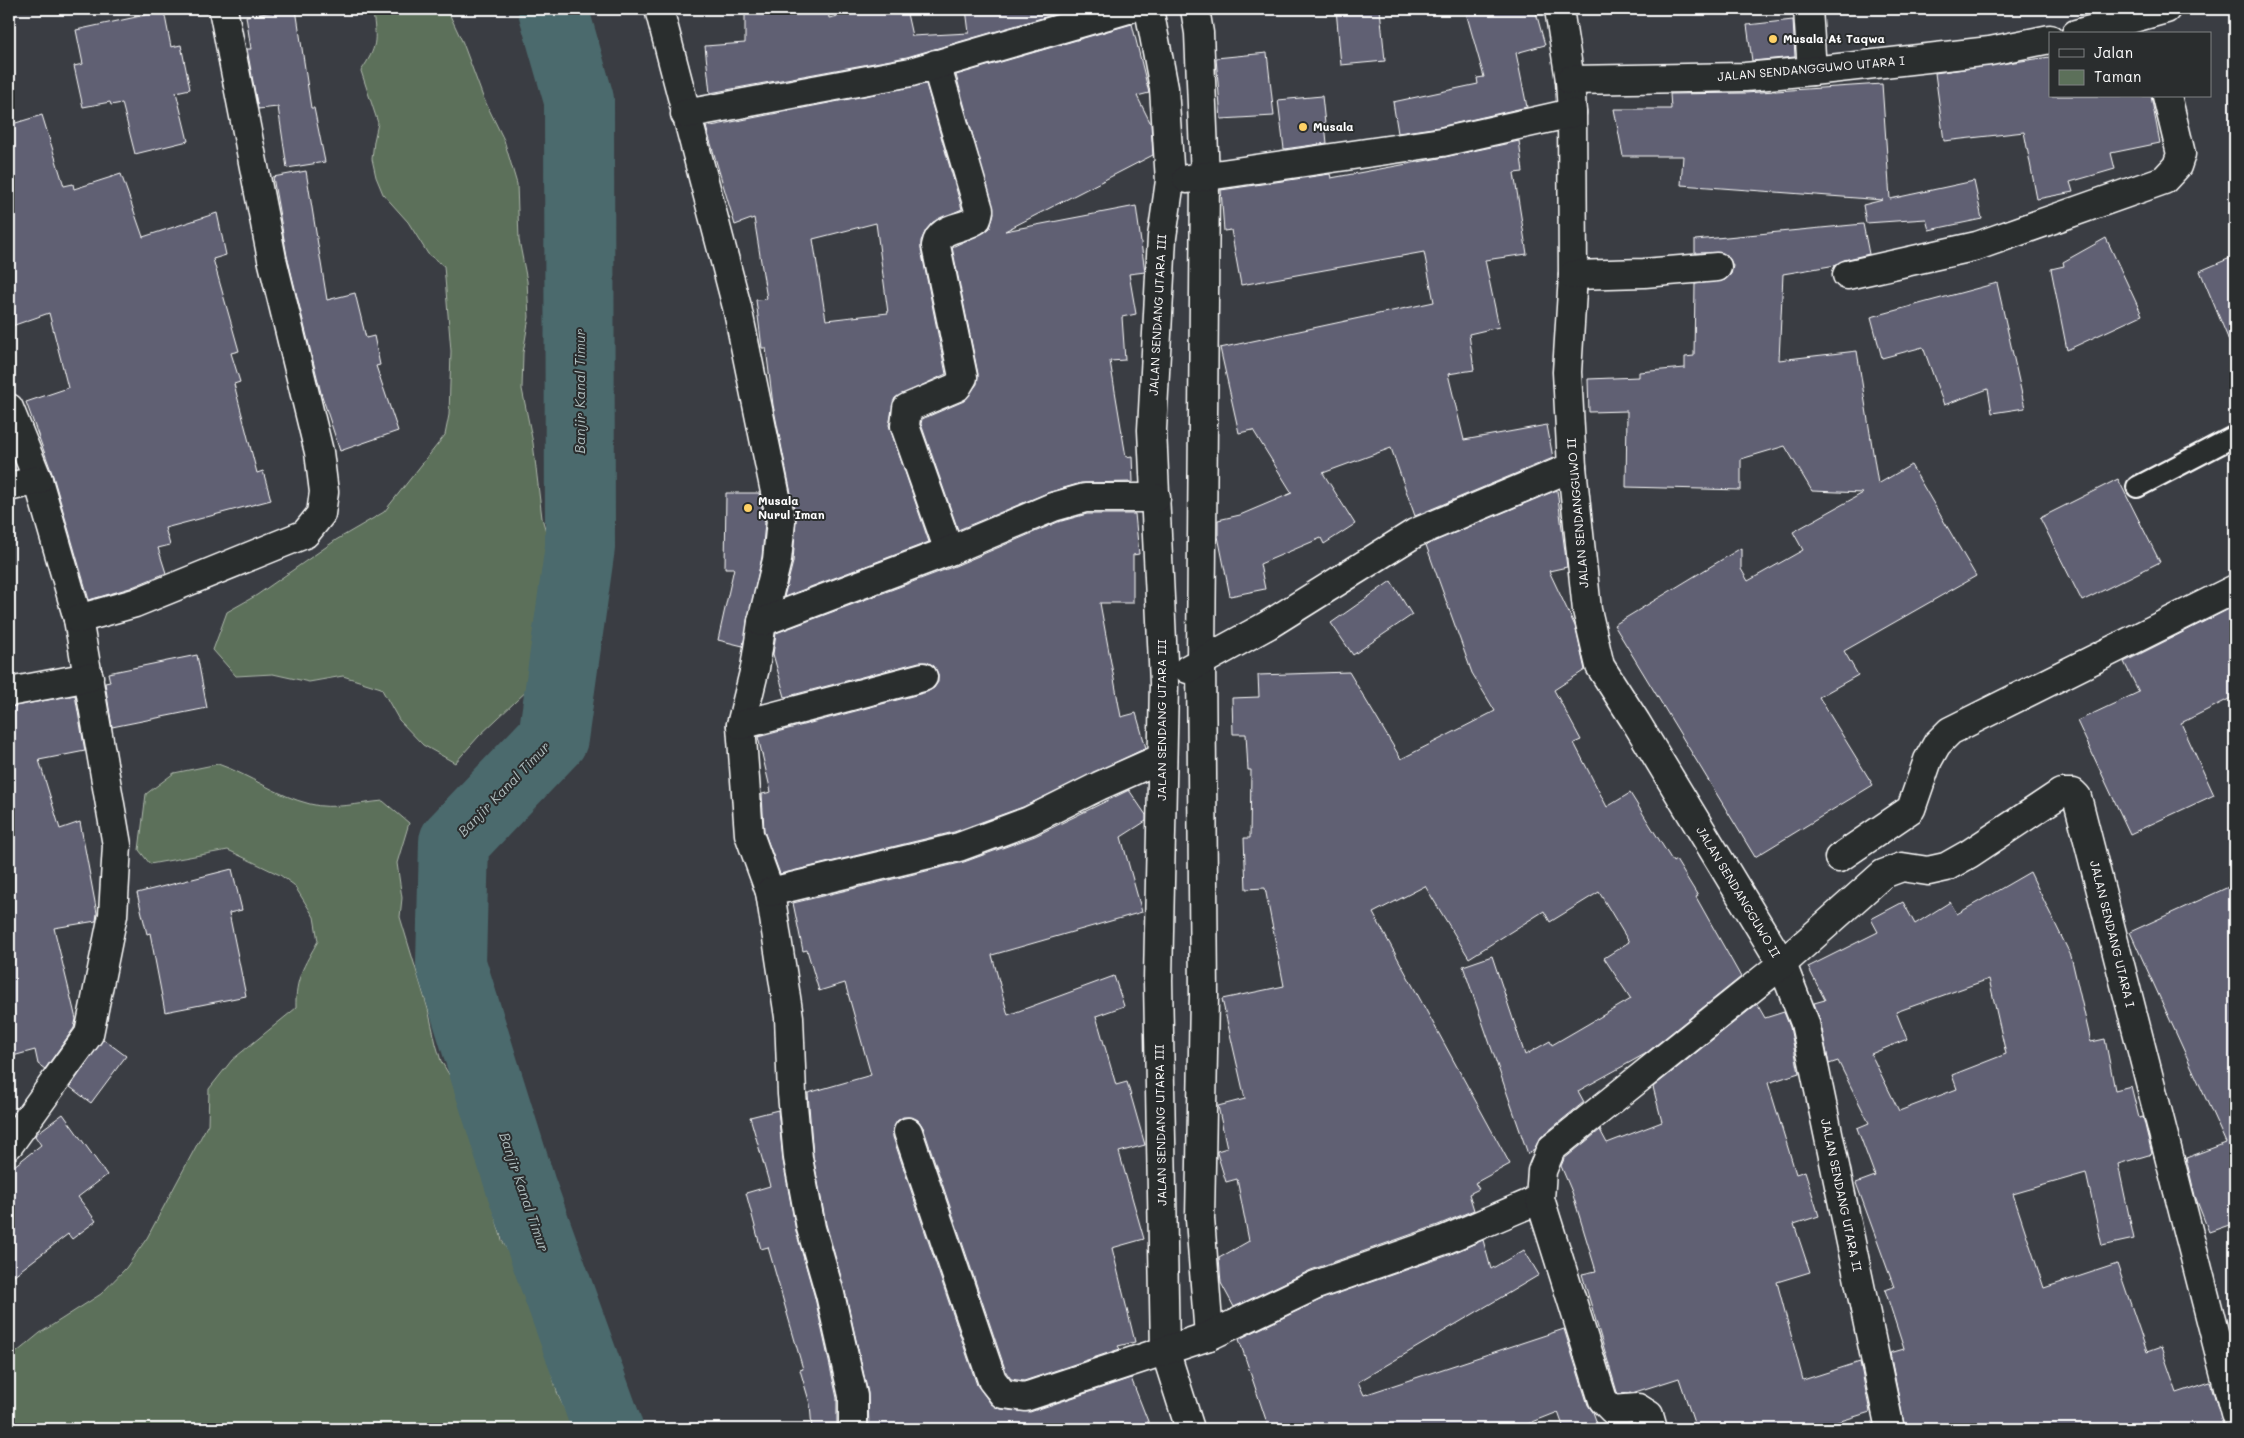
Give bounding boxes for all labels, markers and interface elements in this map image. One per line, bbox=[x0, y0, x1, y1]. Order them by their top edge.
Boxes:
place label: Musala At Taqwa bbox=[1783, 30, 1885, 46]
legend bbox=[2049, 32, 2212, 98]
marker: Musala At Taqwa bbox=[1767, 33, 1779, 45]
text: Jalan bbox=[2094, 42, 2133, 62]
street label: JALAN SENDANGGUWO UTARA I bbox=[1717, 52, 1905, 84]
text: Taman bbox=[2094, 66, 2141, 86]
place label: Musala bbox=[1313, 118, 1354, 134]
marker: Musala bbox=[1297, 121, 1309, 133]
street label: JALAN SENDANG UTARA III bbox=[1145, 234, 1169, 396]
water label: Banjir Kanal Timur bbox=[570, 328, 589, 454]
street label: JALAN SENDANGGUWO II bbox=[1562, 438, 1592, 589]
place label: Musala Nurul Iman bbox=[758, 492, 825, 522]
marker: Musala Nurul Iman bbox=[742, 502, 754, 514]
street label: JALAN SENDANG UTARA III bbox=[1153, 639, 1169, 801]
water label: Banjir Kanal Timur bbox=[453, 737, 554, 840]
street label: JALAN SENDANGGUWO II bbox=[1693, 823, 1784, 960]
street label: JALAN SENDANG UTARA I bbox=[2087, 859, 2139, 1009]
street label: JALAN SENDANG UTARA III bbox=[1151, 1044, 1169, 1206]
street label: JALAN SENDANG UTARA II bbox=[1818, 1117, 1866, 1273]
water label: Banjir Kanal Timur bbox=[495, 1130, 554, 1254]

